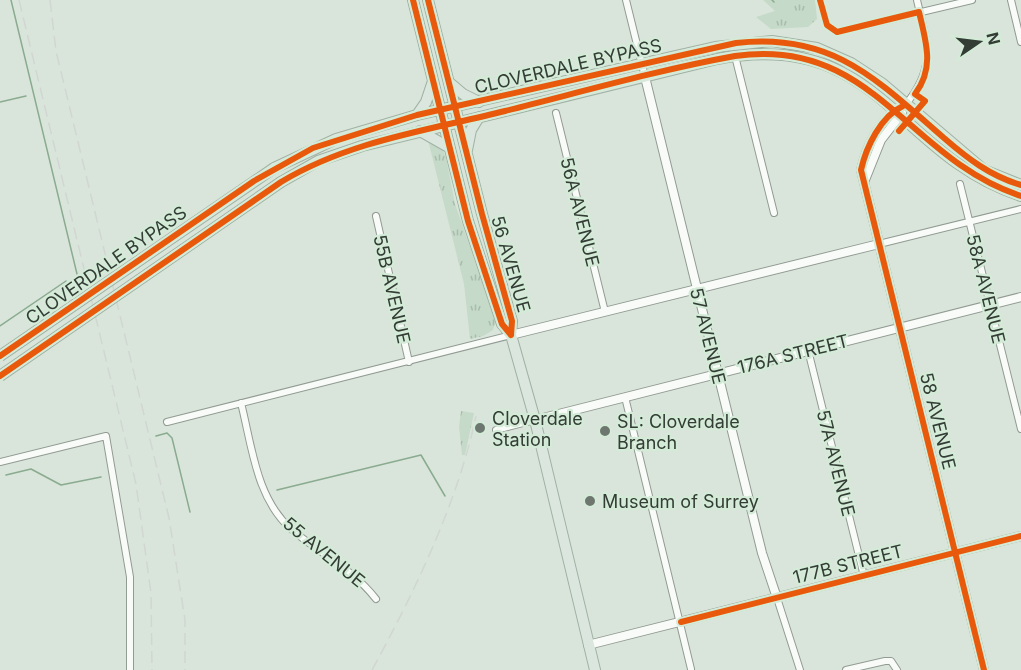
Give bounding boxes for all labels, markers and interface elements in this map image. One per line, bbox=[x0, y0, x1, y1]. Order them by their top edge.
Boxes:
north arrow bbox=[949, 12, 1009, 72]
text: N bbox=[982, 30, 1005, 47]
street label: CLOVERDALE BYPASS bbox=[472, 34, 664, 98]
street label: 56A AVENUE bbox=[556, 155, 604, 269]
street label: CLOVERDALE BYPASS bbox=[22, 202, 190, 328]
street label: 56 AVENUE bbox=[487, 213, 535, 315]
street label: 58A AVENUE bbox=[962, 232, 1010, 346]
street label: 55B AVENUE bbox=[369, 233, 415, 345]
street label: 57 AVENUE bbox=[686, 286, 730, 386]
street label: 176A STREET bbox=[735, 330, 851, 378]
street label: 58 AVENUE bbox=[916, 370, 960, 472]
place label: Cloverdale Station bbox=[492, 408, 583, 450]
street label: 57A AVENUE bbox=[813, 408, 859, 518]
place label: SL: Cloverdale Branch bbox=[617, 411, 740, 453]
marker: Cloverdale Station bbox=[473, 421, 487, 435]
marker: SL: Cloverdale Branch bbox=[598, 424, 612, 438]
place label: Museum of Surrey bbox=[602, 491, 759, 512]
marker: Museum of Surrey bbox=[583, 494, 597, 508]
street label: 55 AVENUE bbox=[279, 513, 369, 591]
street label: 177B STREET bbox=[791, 540, 905, 588]

